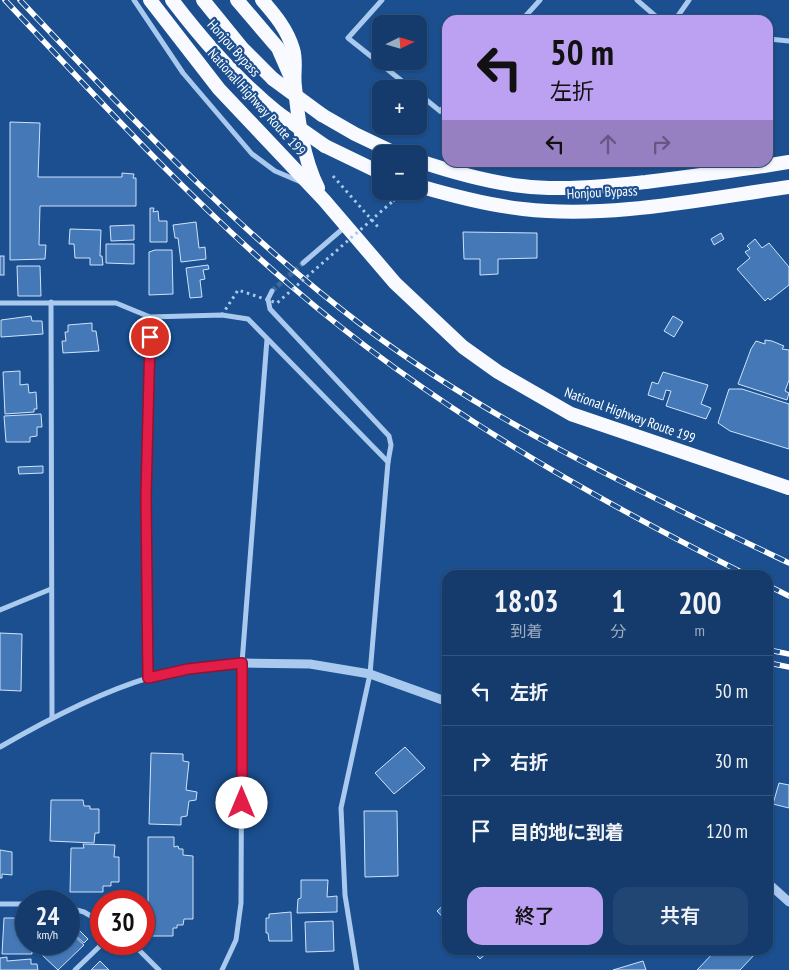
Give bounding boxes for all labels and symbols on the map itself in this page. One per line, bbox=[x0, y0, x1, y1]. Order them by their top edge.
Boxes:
north arrow bbox=[372, 15, 428, 70]
street label: Honjou Bypass bbox=[204, 16, 265, 81]
street label: National Highway Route 199 bbox=[204, 45, 310, 159]
street label: Honjou Bypass bbox=[566, 181, 638, 203]
pin bbox=[129, 316, 171, 358]
street label: National Highway Route 199 bbox=[562, 383, 698, 447]
position arrow bbox=[215, 776, 267, 828]
speed limit sign: 30 bbox=[90, 890, 155, 955]

